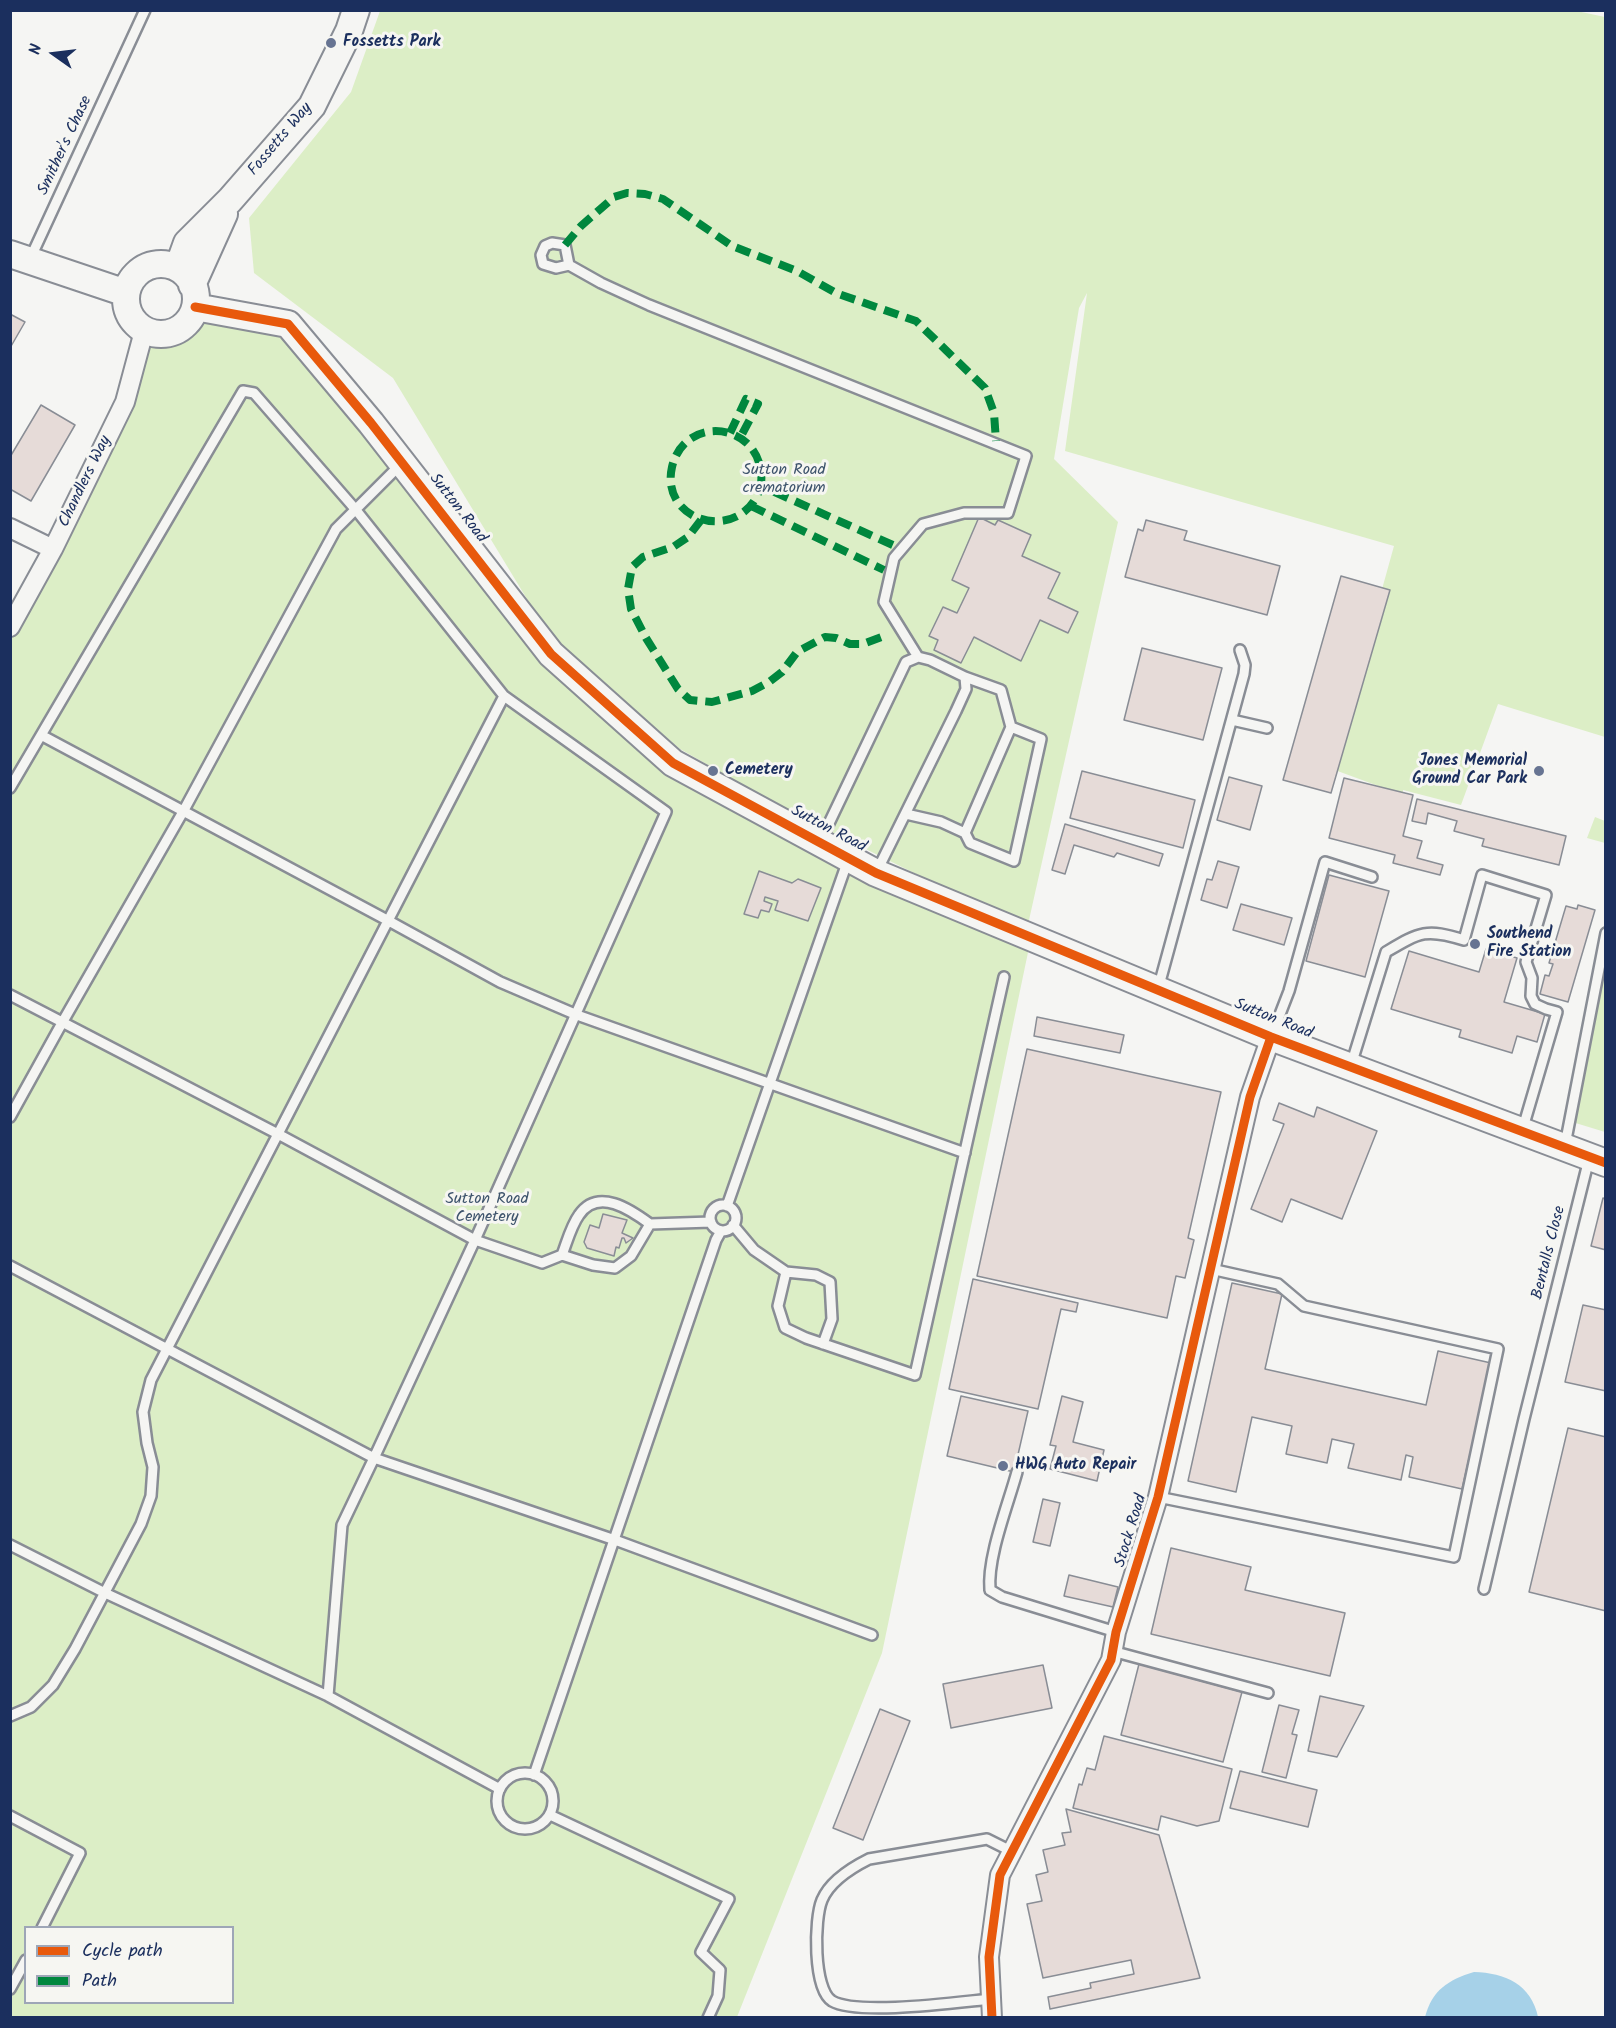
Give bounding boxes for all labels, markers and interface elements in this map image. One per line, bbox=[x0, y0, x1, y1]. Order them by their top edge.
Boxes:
north arrow bbox=[24, 24, 84, 84]
place label: Fossetts Park bbox=[343, 33, 440, 53]
marker: Fossetts Park bbox=[324, 36, 338, 50]
text: N bbox=[23, 42, 49, 57]
street label: Smither's Chase bbox=[35, 93, 97, 199]
street label: Fossetts Way bbox=[245, 100, 317, 180]
street label: Chandlers Way bbox=[56, 433, 116, 531]
park label: Sutton Road crematorium bbox=[743, 461, 825, 499]
street label: Sutton Road bbox=[424, 470, 490, 548]
place label: Jones Memorial Ground Car Park bbox=[1412, 752, 1527, 790]
place label: Cemetery bbox=[725, 761, 793, 781]
marker: Cemetery bbox=[706, 764, 720, 778]
marker: Jones Memorial Ground Car Park bbox=[1532, 764, 1546, 778]
street label: Sutton Road bbox=[787, 802, 869, 858]
place label: Southend Fire Station bbox=[1487, 925, 1571, 963]
marker: Southend Fire Station bbox=[1468, 937, 1482, 951]
street label: Sutton Road bbox=[1231, 996, 1315, 1044]
park label: Sutton Road Cemetery bbox=[446, 1190, 528, 1228]
street label: Bentalls Close bbox=[1529, 1204, 1571, 1302]
place label: HWG Auto Repair bbox=[1015, 1456, 1136, 1476]
marker: HWG Auto Repair bbox=[996, 1459, 1010, 1473]
street label: Stock Road bbox=[1112, 1492, 1152, 1570]
legend bbox=[24, 1926, 234, 2004]
text: Cycle path bbox=[82, 1937, 163, 1966]
text: Path bbox=[82, 1967, 117, 1996]

